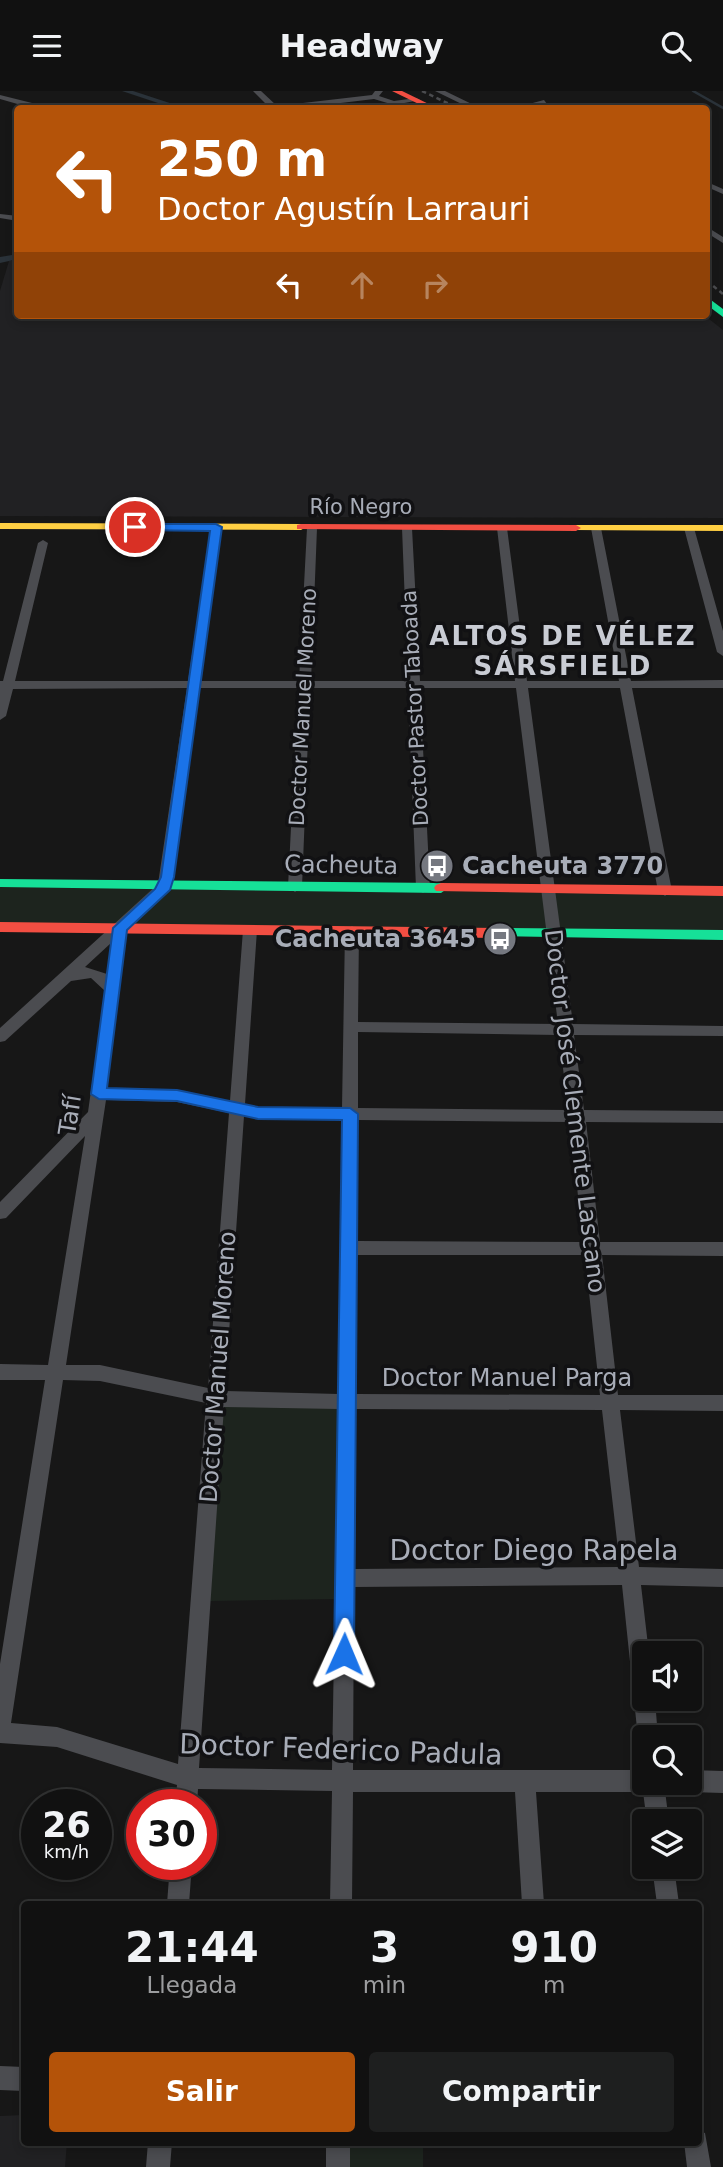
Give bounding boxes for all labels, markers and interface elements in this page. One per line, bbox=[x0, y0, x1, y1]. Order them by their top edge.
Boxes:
icon: menu bbox=[28, 27, 66, 65]
text: Headway bbox=[279, 27, 444, 65]
icon: search bbox=[657, 27, 695, 65]
text: 250 m bbox=[157, 131, 327, 188]
icon: left bbox=[42, 133, 133, 224]
text: Doctor Agustín Larrauri bbox=[157, 190, 530, 228]
icon: left bbox=[270, 266, 308, 304]
icon: ahead bbox=[343, 266, 381, 304]
icon: right bbox=[416, 266, 454, 304]
street label: Río Negro bbox=[310, 495, 412, 519]
pin bbox=[105, 497, 165, 557]
icon: arrive bbox=[116, 508, 154, 546]
street label: Doctor Manuel Moreno bbox=[285, 587, 321, 827]
street label: Doctor Pastor Taboada bbox=[397, 589, 433, 827]
district label: ALTOS DE VÉLEZ SÁRSFIELD bbox=[429, 620, 697, 681]
bus stop icon: Cacheuta 3770 bbox=[418, 847, 456, 885]
street label: Cacheuta bbox=[284, 850, 398, 880]
place label: Cacheuta 3770 bbox=[462, 852, 663, 880]
bus stop icon: Cacheuta 3645 bbox=[481, 920, 519, 958]
place label: Cacheuta 3645 bbox=[275, 925, 476, 953]
street label: Doctor José Clemente Lascano bbox=[539, 927, 611, 1295]
street label: Tafí bbox=[53, 1091, 87, 1138]
street label: Doctor Manuel Moreno bbox=[195, 1230, 241, 1504]
street label: Doctor Manuel Parga bbox=[382, 1364, 632, 1392]
street label: Doctor Diego Rapela bbox=[390, 1534, 678, 1567]
position arrow bbox=[307, 1617, 381, 1691]
map controls bbox=[632, 1641, 702, 1879]
button: sound bbox=[632, 1641, 702, 1711]
button: search bbox=[632, 1725, 702, 1795]
street label: Doctor Federico Padula bbox=[179, 1727, 503, 1772]
speed limit sign: 30 bbox=[126, 1789, 217, 1880]
text: 26 bbox=[42, 1805, 91, 1845]
button: layers bbox=[632, 1809, 702, 1879]
text: km/h bbox=[44, 1841, 89, 1862]
text: 21:44 bbox=[125, 1923, 259, 1972]
text: 3 bbox=[370, 1923, 399, 1972]
text: 910 bbox=[510, 1923, 598, 1972]
text: Llegada bbox=[147, 1972, 237, 1998]
text: min bbox=[363, 1972, 406, 1998]
text: m bbox=[543, 1972, 565, 1998]
button: Salir bbox=[49, 2052, 355, 2132]
button: Compartir bbox=[369, 2052, 674, 2132]

